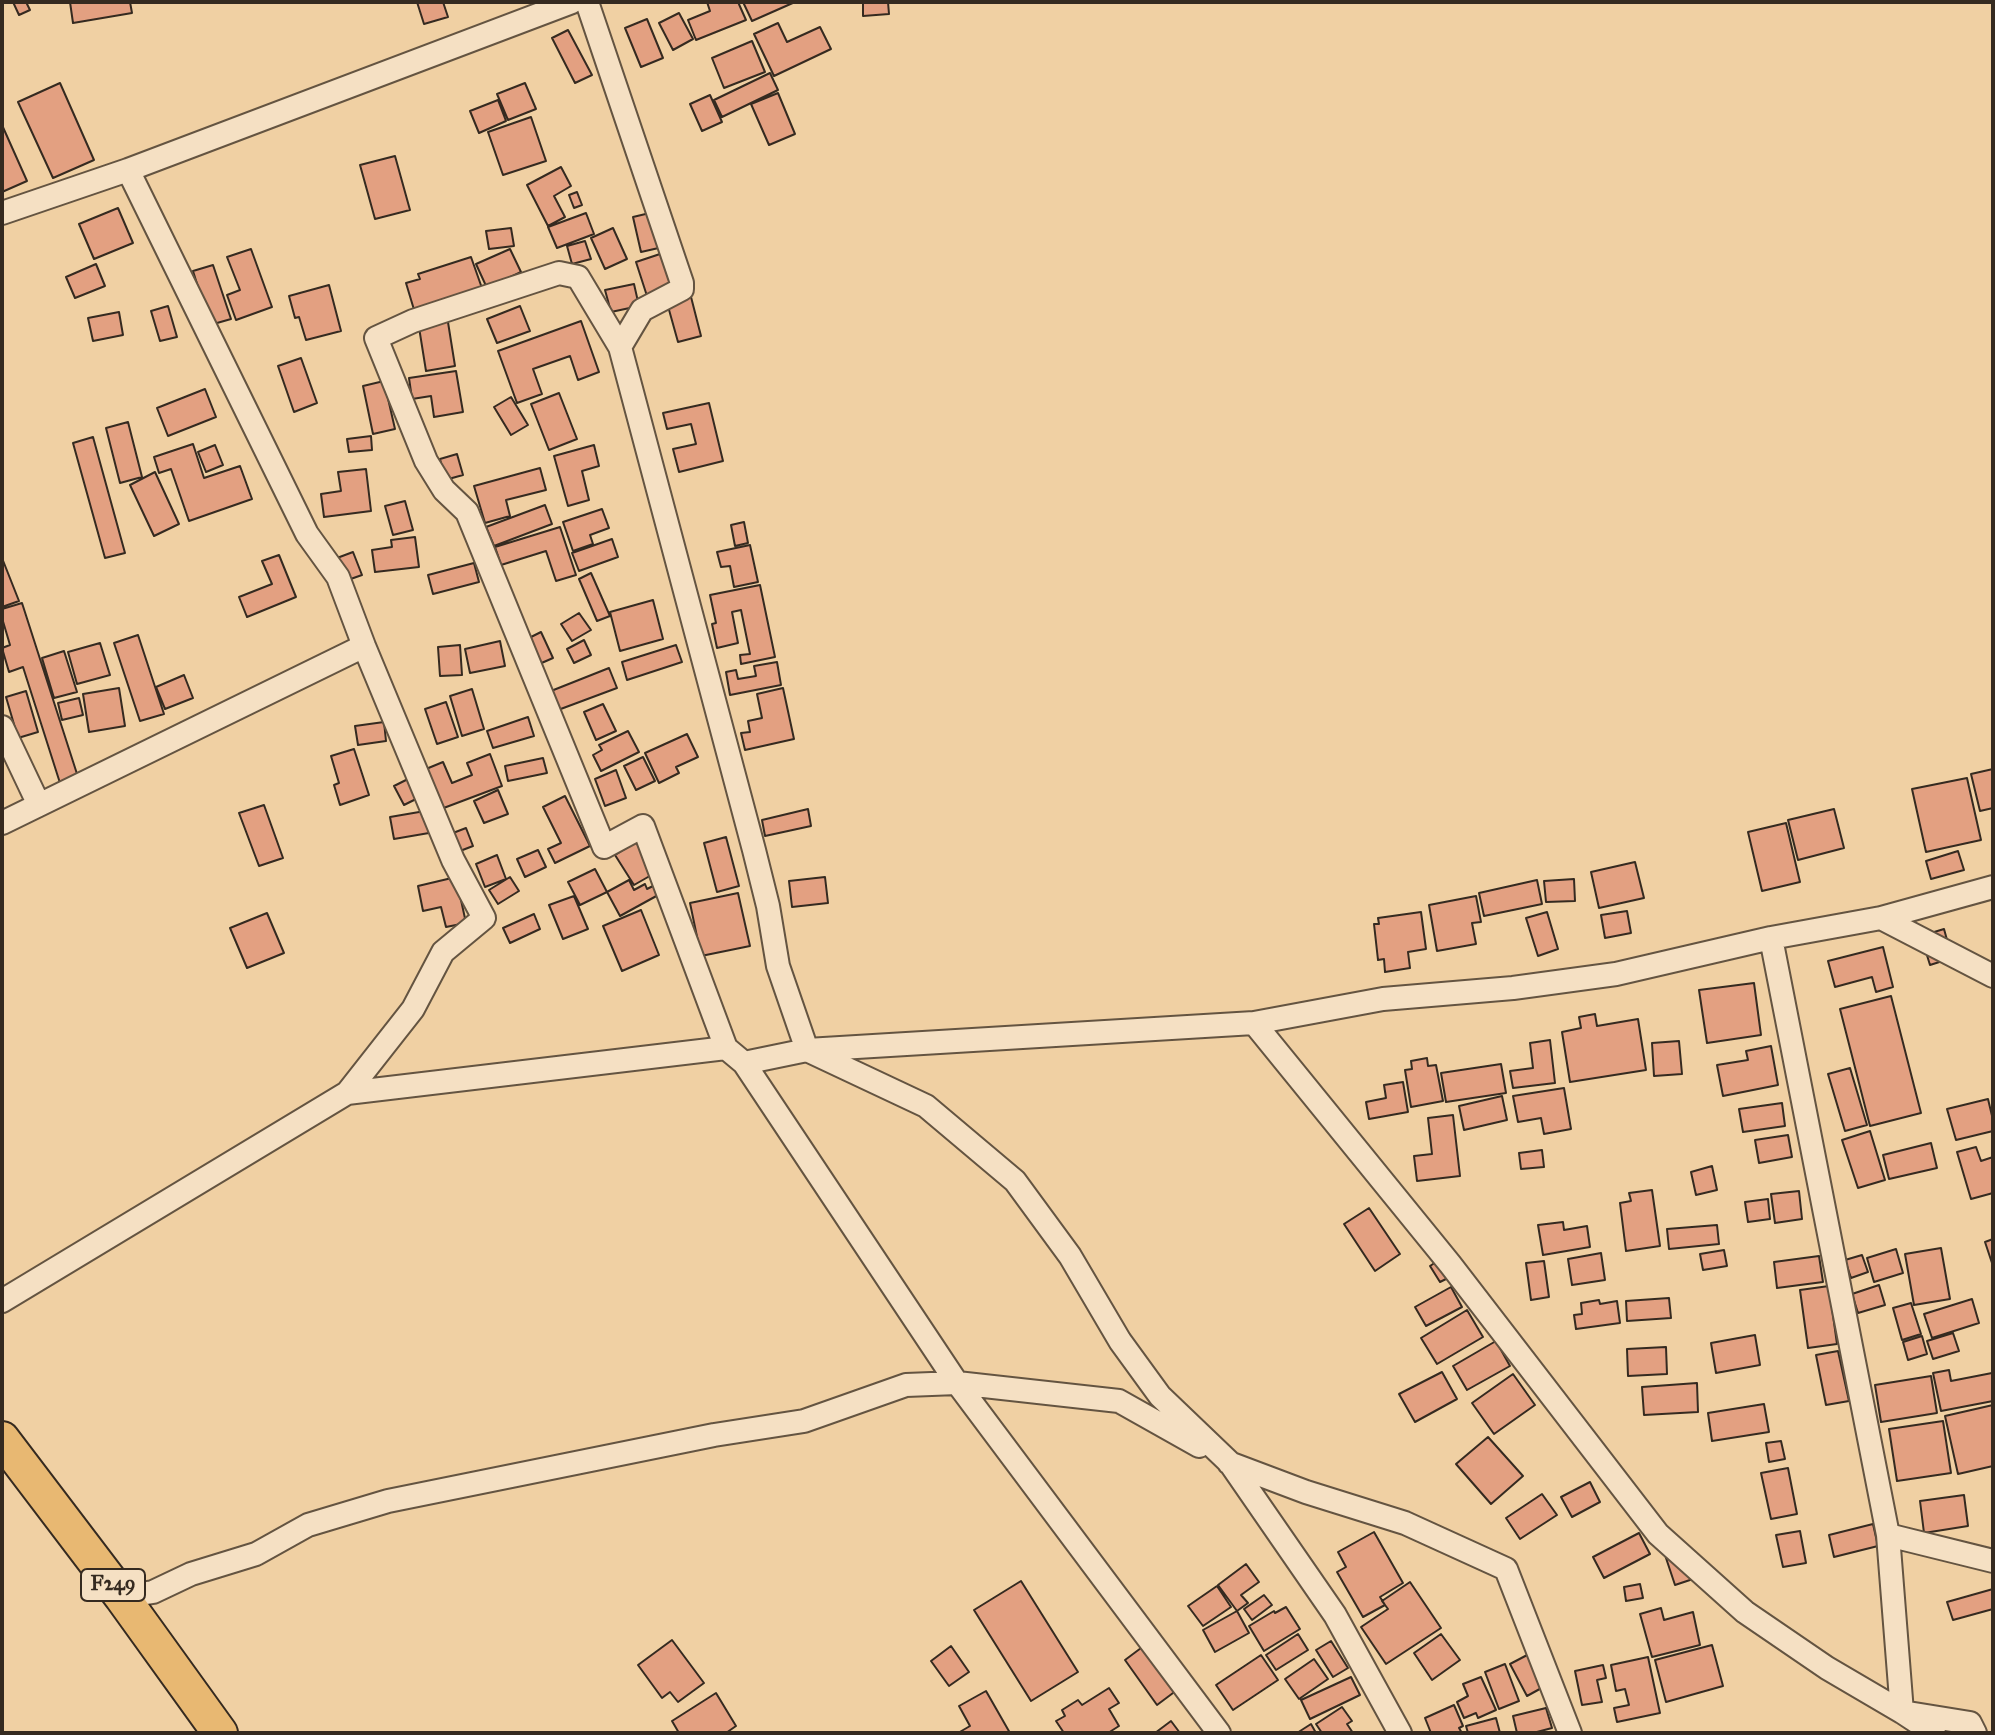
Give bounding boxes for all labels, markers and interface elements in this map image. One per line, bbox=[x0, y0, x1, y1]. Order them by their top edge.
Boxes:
road number: F249 bbox=[81, 1569, 145, 1601]

